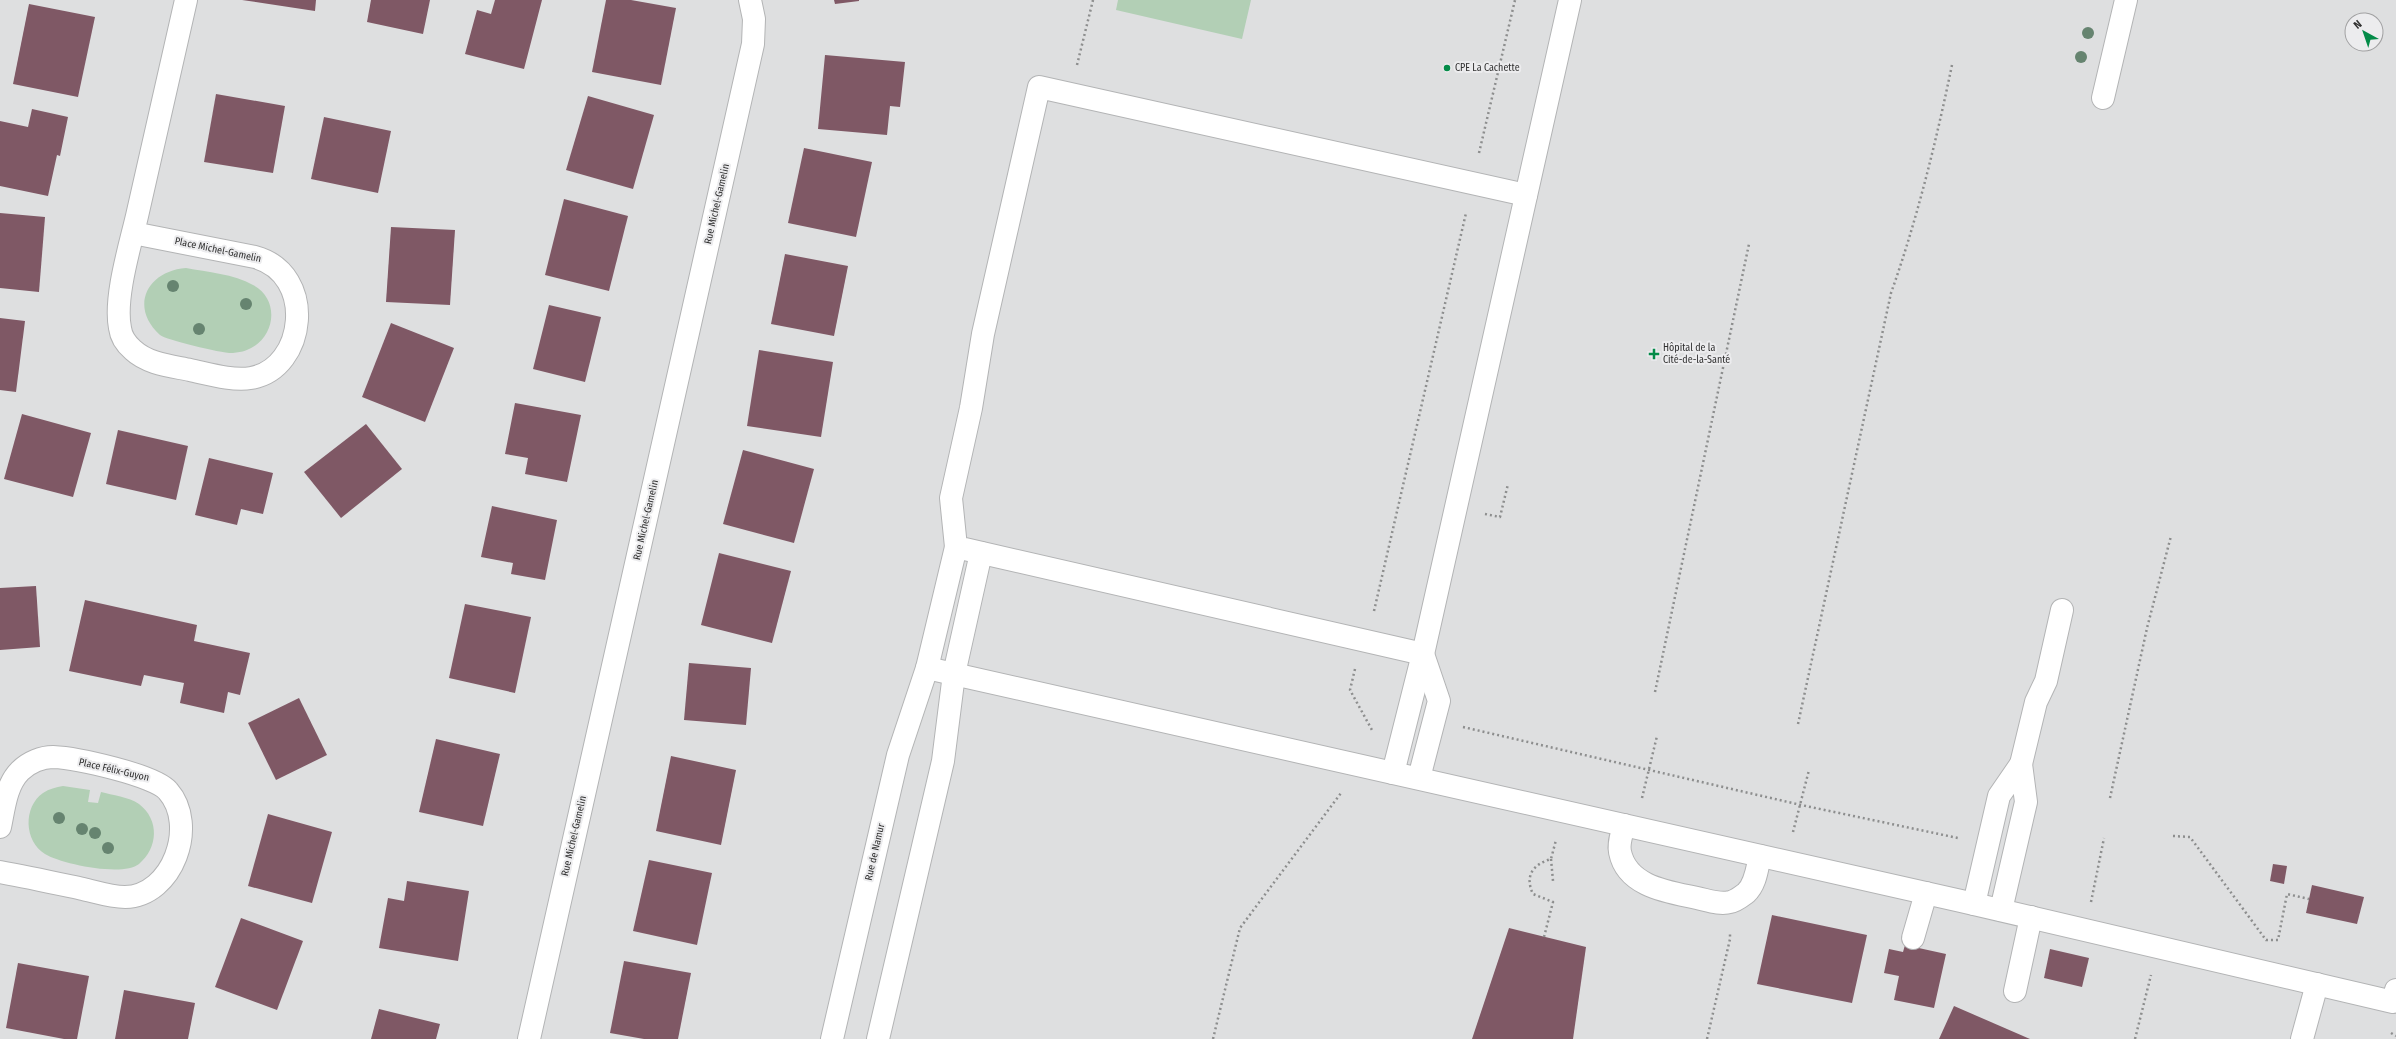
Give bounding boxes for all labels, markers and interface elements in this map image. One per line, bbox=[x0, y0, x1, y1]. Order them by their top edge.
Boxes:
north arrow bbox=[2344, 12, 2384, 52]
text: N bbox=[2351, 18, 2365, 32]
place label: CPE La Cachette bbox=[1455, 62, 1520, 74]
marker: CPE La Cachette bbox=[1442, 63, 1452, 73]
street label: Rue Michel-Gamelin bbox=[702, 163, 732, 245]
street label: Place Michel-Gamelin bbox=[174, 235, 262, 265]
place label: Hôpital de la Cité-de-la-Santé bbox=[1663, 342, 1730, 366]
marker: Hôpital de la Cité-de-la-Santé bbox=[1648, 348, 1660, 360]
street label: Rue Michel-Gamelin bbox=[631, 479, 661, 561]
street label: Place Félix-Guyon bbox=[78, 756, 150, 784]
street label: Rue Michel-Gamelin bbox=[559, 795, 589, 877]
street label: Rue de Namur bbox=[863, 822, 887, 882]

